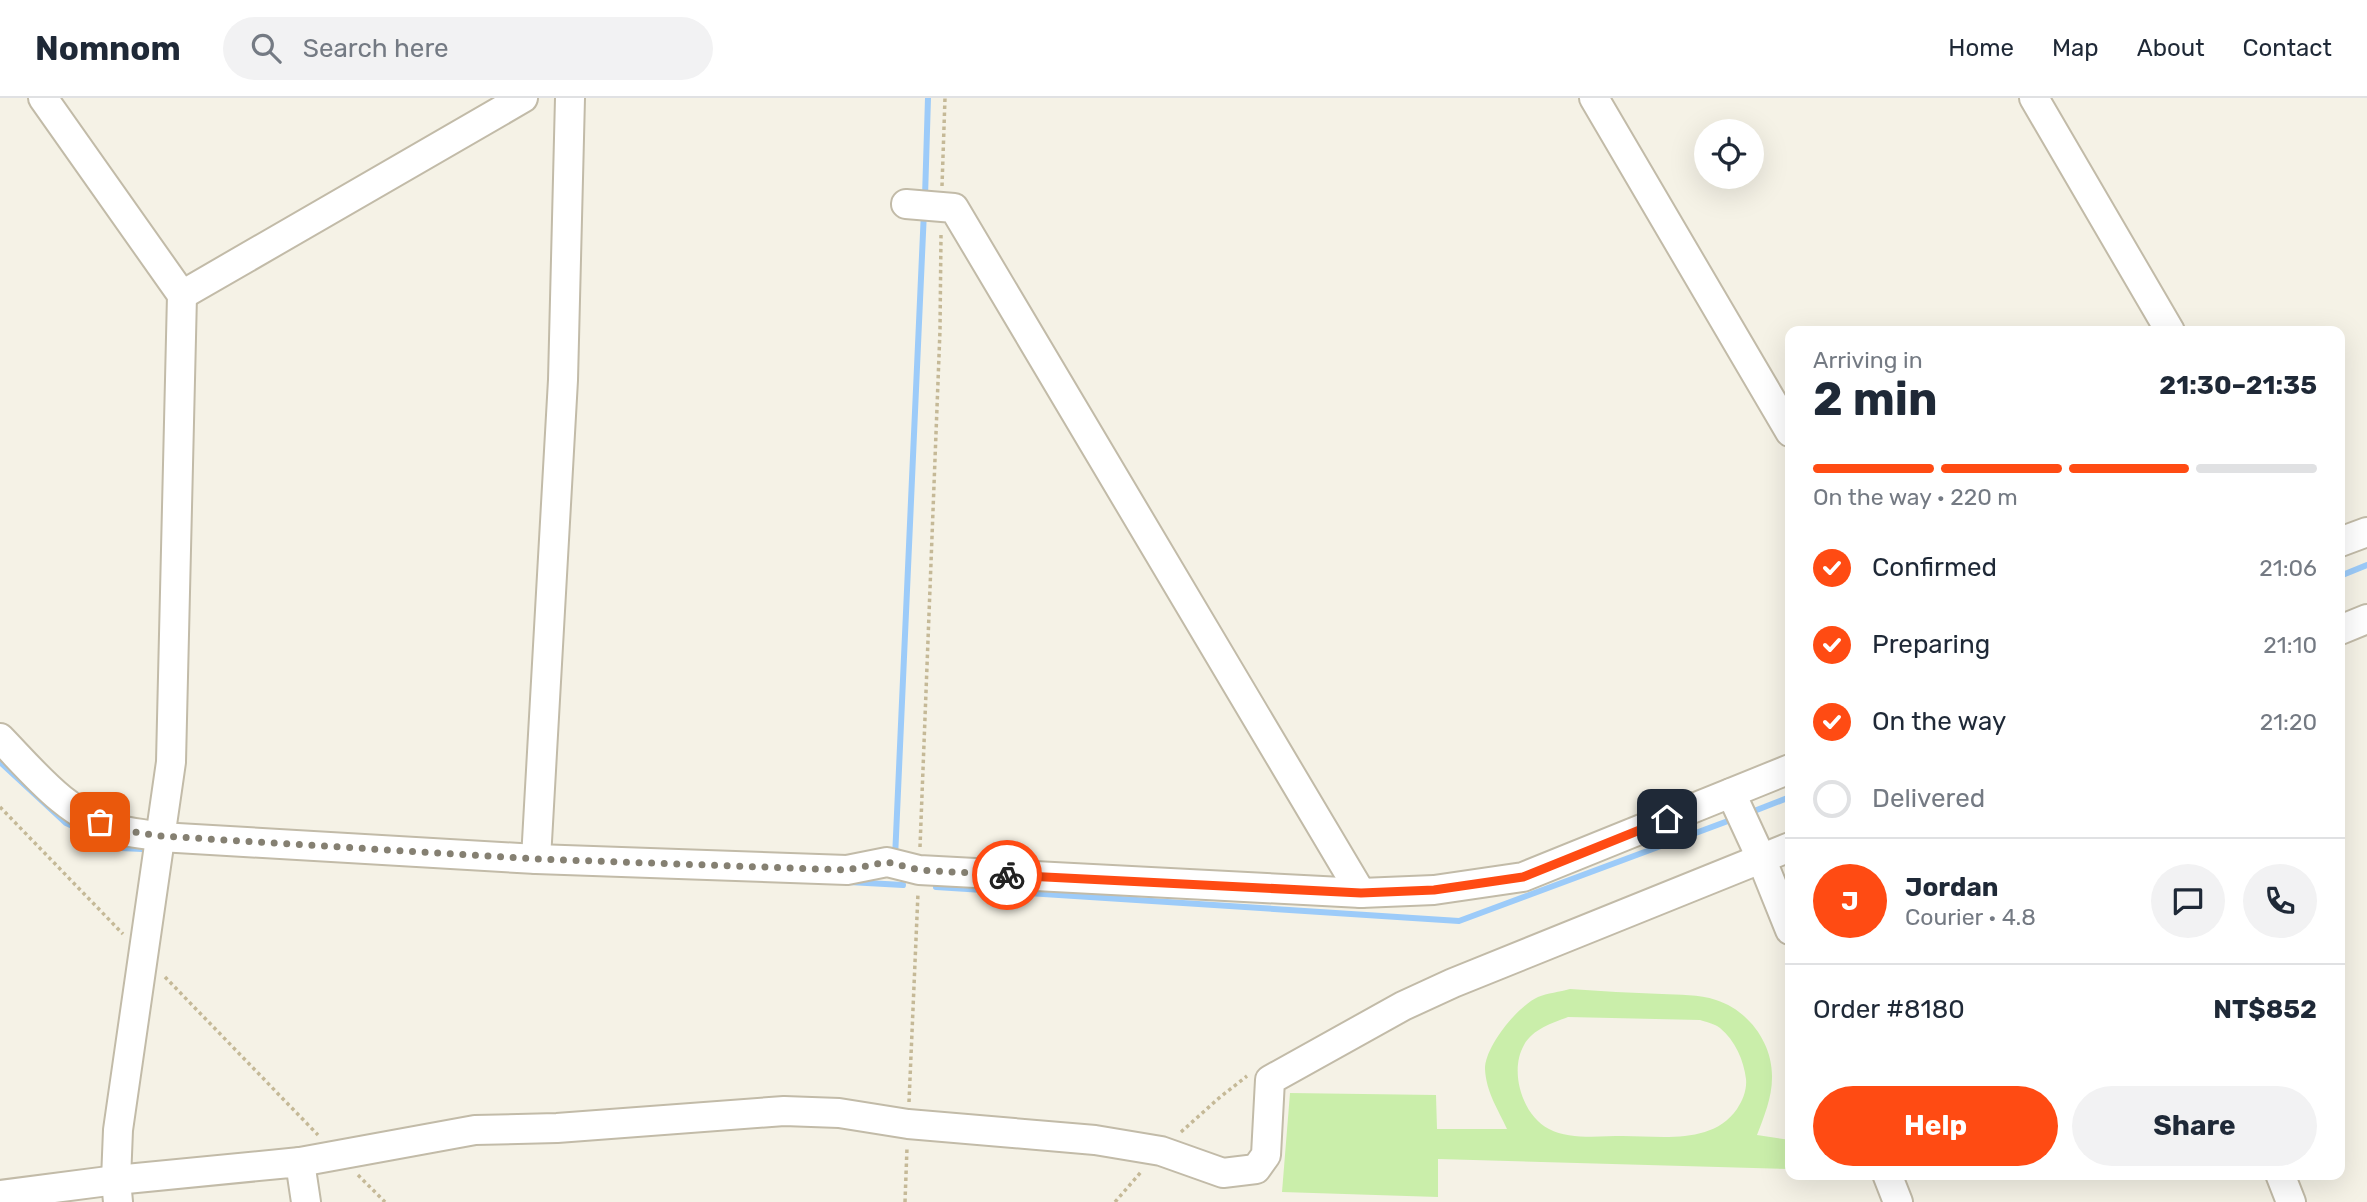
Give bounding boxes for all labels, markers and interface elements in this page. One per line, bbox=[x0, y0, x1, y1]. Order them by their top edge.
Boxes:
search box bbox=[223, 17, 713, 80]
text: Nomnom bbox=[35, 29, 181, 68]
icon: search bbox=[247, 29, 285, 67]
text: Search here bbox=[303, 33, 449, 64]
text: Home bbox=[1948, 34, 2014, 62]
text: Map bbox=[2052, 34, 2099, 62]
text: About bbox=[2137, 34, 2205, 62]
text: Contact bbox=[2243, 34, 2332, 62]
map controls bbox=[1694, 119, 1764, 189]
button: locate bbox=[1694, 119, 1764, 189]
text: Arriving in bbox=[1813, 346, 1923, 374]
text: 21:30–21:35 bbox=[2159, 370, 2317, 401]
text: 2 min bbox=[1813, 372, 1938, 427]
text: On the way · 220 m bbox=[1813, 483, 2018, 511]
icon: check bbox=[1813, 549, 1851, 587]
text: Confirmed bbox=[1872, 552, 1997, 583]
text: 21:06 bbox=[2259, 554, 2317, 582]
icon: check bbox=[1813, 626, 1851, 664]
text: Preparing bbox=[1872, 629, 1990, 660]
text: 21:10 bbox=[2263, 631, 2317, 659]
icon: check bbox=[1813, 703, 1851, 741]
text: On the way bbox=[1872, 706, 2006, 737]
text: 21:20 bbox=[2260, 708, 2317, 736]
text: Delivered bbox=[1872, 783, 1985, 814]
pin bbox=[1637, 789, 1697, 849]
pin bbox=[70, 792, 130, 852]
icon: home bbox=[1648, 800, 1686, 838]
icon: bag bbox=[81, 803, 119, 841]
courier bbox=[972, 840, 1042, 910]
icon: bike bbox=[988, 856, 1026, 894]
button: chat bbox=[2151, 864, 2225, 938]
button: phone bbox=[2243, 864, 2317, 938]
text: Jordan bbox=[1905, 872, 1998, 903]
text: J bbox=[1841, 886, 1859, 917]
text: Courier · 4.8 bbox=[1905, 903, 2036, 931]
text: Order #8180 bbox=[1813, 994, 1965, 1025]
text: NT$852 bbox=[2213, 994, 2317, 1025]
button: Help bbox=[1813, 1086, 2058, 1166]
button: Share bbox=[2072, 1086, 2317, 1166]

